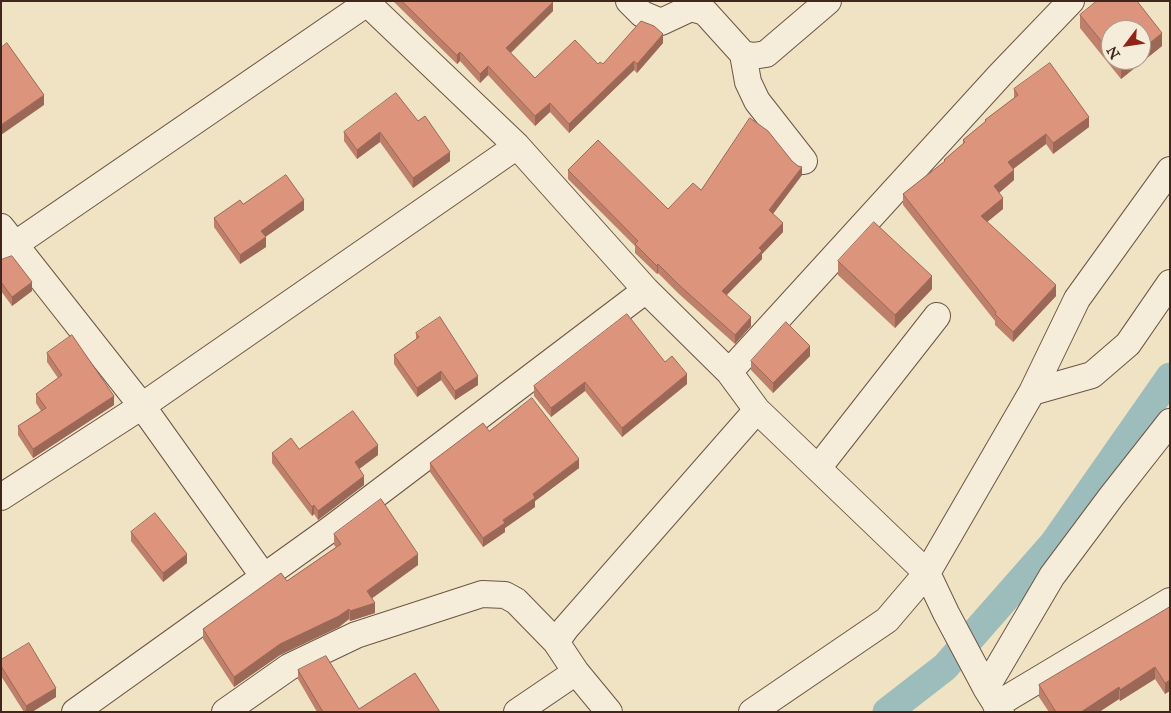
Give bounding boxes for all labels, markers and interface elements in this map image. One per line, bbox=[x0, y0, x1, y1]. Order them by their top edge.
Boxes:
north arrow bbox=[1101, 20, 1151, 70]
text: N bbox=[1103, 43, 1124, 62]

